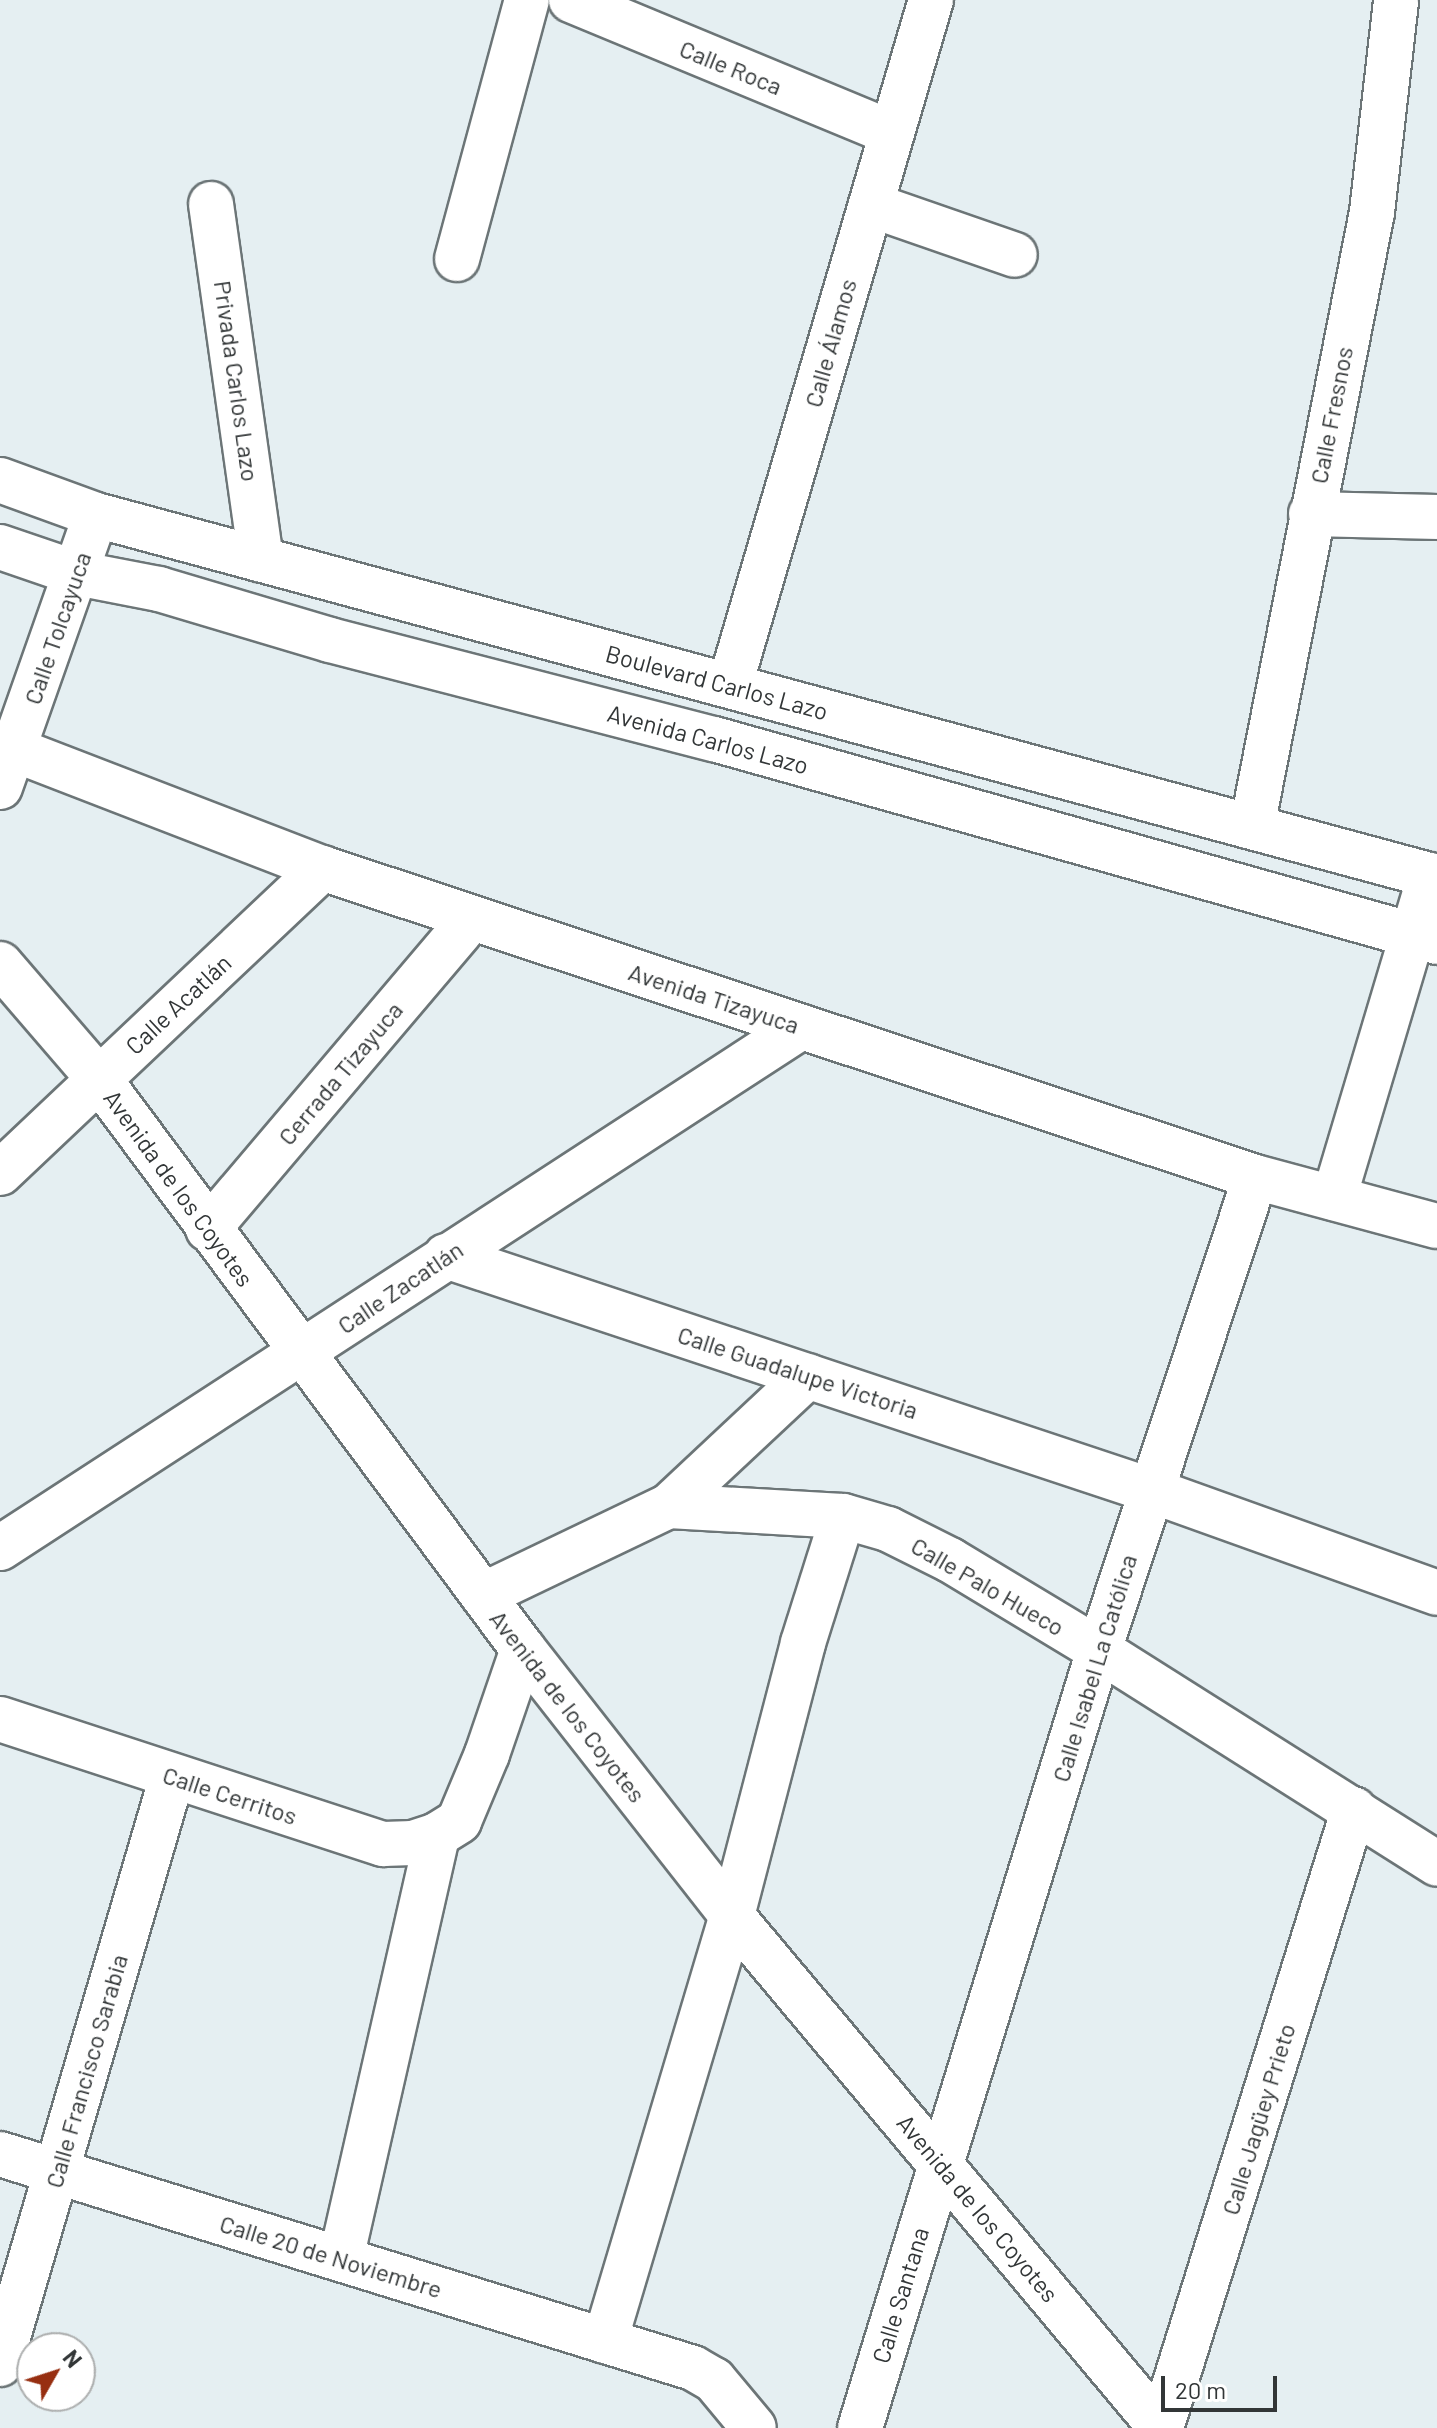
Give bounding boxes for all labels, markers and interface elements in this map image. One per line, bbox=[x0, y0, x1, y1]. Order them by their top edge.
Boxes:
street label: Calle Roca bbox=[676, 33, 786, 101]
street label: Calle Álamos bbox=[798, 276, 862, 410]
street label: Privada Carlos Lazo bbox=[209, 279, 265, 483]
street label: Calle Fresnos bbox=[1304, 344, 1358, 486]
street label: Calle Tolcayuca bbox=[17, 548, 97, 708]
street label: Boulevard Carlos Lazo bbox=[603, 638, 831, 726]
street label: Avenida Carlos Lazo bbox=[604, 698, 812, 780]
street label: Calle Acatlán bbox=[119, 948, 237, 1060]
street label: Avenida Tizayuca bbox=[625, 957, 803, 1039]
street label: Cerrada Tizayuca bbox=[272, 996, 408, 1150]
street label: Avenida de los Coyotes bbox=[98, 1084, 260, 1292]
street label: Calle Zacatlán bbox=[332, 1235, 468, 1339]
street label: Calle Guadalupe Victoria bbox=[674, 1320, 922, 1424]
street label: Calle Palo Hueco bbox=[906, 1531, 1070, 1641]
street label: Calle Isabel La Católica bbox=[1046, 1551, 1142, 1785]
street label: Avenida de los Coyotes bbox=[484, 1604, 652, 1808]
street label: Calle Cerritos bbox=[159, 1760, 301, 1830]
street label: Calle Francisco Sarabia bbox=[39, 1951, 133, 2191]
street label: Calle Jagüey Prieto bbox=[1215, 2020, 1301, 2218]
street label: Avenida de los Coyotes bbox=[891, 2108, 1065, 2308]
street label: Calle 20 de Noviembre bbox=[216, 2209, 446, 2303]
street label: Calle Santana bbox=[866, 2224, 934, 2366]
north arrow bbox=[16, 2332, 96, 2412]
text: N bbox=[58, 2344, 88, 2372]
scale bar bbox=[1165, 2360, 1281, 2410]
text: 20 m bbox=[1175, 2375, 1226, 2404]

